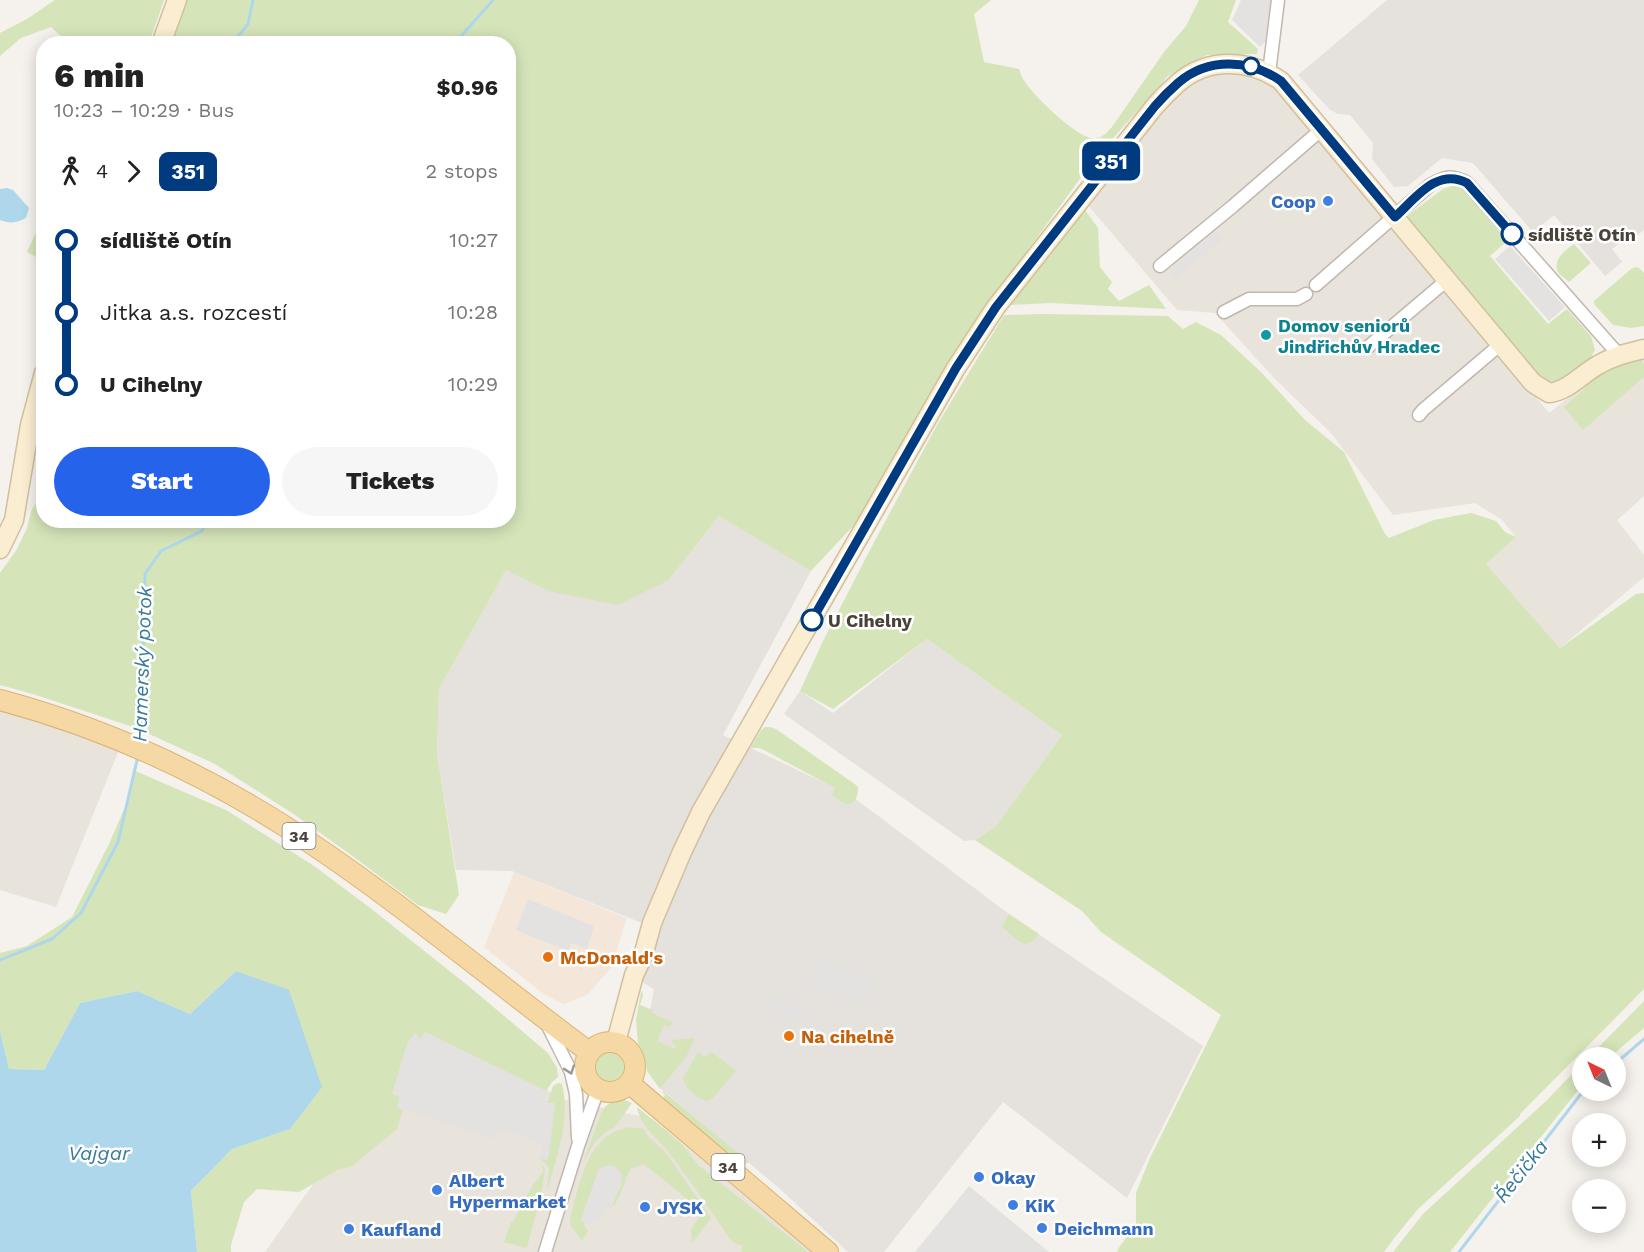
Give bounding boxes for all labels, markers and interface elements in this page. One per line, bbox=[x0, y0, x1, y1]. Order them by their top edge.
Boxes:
text: 6 min bbox=[54, 56, 145, 95]
unlabelled marker bbox=[1242, 57, 1260, 75]
text: $0.96 bbox=[436, 75, 498, 100]
text: 10:23 – 10:29 · Bus bbox=[54, 98, 234, 122]
line badge: 351 bbox=[1076, 142, 1146, 180]
text: 351 bbox=[1094, 149, 1128, 174]
icon: walk bbox=[54, 155, 87, 188]
icon: forward bbox=[117, 155, 150, 188]
text: 4 bbox=[96, 159, 108, 183]
text: 351 bbox=[171, 159, 205, 184]
text: 2 stops bbox=[426, 159, 498, 183]
place label: Coop bbox=[1271, 191, 1316, 212]
marker: Coop bbox=[1321, 194, 1335, 208]
marker: sídliště Otín bbox=[1501, 223, 1523, 245]
place label: sídliště Otín bbox=[1528, 224, 1636, 245]
text: sídliště Otín bbox=[100, 228, 232, 253]
text: 10:27 bbox=[449, 228, 498, 252]
text: Jitka a.s. rozcestí bbox=[100, 300, 287, 325]
text: 10:28 bbox=[448, 300, 498, 324]
place label: Domov seniorů Jindřichův Hradec bbox=[1278, 315, 1440, 357]
marker: Domov seniorů Jindřichův Hradec bbox=[1259, 328, 1273, 342]
text: U Cihelny bbox=[100, 372, 202, 397]
text: 10:29 bbox=[448, 372, 498, 396]
button: Start bbox=[54, 447, 270, 516]
button: Tickets bbox=[282, 447, 498, 516]
water label: Hamerský potok bbox=[127, 585, 157, 742]
marker: U Cihelny bbox=[801, 609, 823, 631]
place label: U Cihelny bbox=[828, 610, 913, 631]
road number: 34 bbox=[282, 823, 316, 849]
place label: McDonald's bbox=[560, 947, 663, 968]
marker: McDonald's bbox=[541, 950, 555, 964]
place label: Na cihelně bbox=[801, 1026, 894, 1047]
marker: Na cihelně bbox=[782, 1029, 796, 1043]
north arrow bbox=[1572, 1047, 1626, 1101]
map controls bbox=[1572, 1047, 1626, 1233]
one-way arrow bbox=[562, 1064, 575, 1075]
button: + bbox=[1572, 1113, 1626, 1167]
water label: Řečička bbox=[1489, 1135, 1553, 1207]
water label: Vajgar bbox=[68, 1141, 131, 1165]
road number: 34 bbox=[712, 1154, 744, 1180]
place label: Okay bbox=[991, 1167, 1036, 1188]
place label: Albert Hypermarket bbox=[449, 1170, 566, 1212]
marker: Okay bbox=[972, 1170, 986, 1184]
button: − bbox=[1572, 1179, 1626, 1233]
marker: Albert Hypermarket bbox=[430, 1183, 444, 1197]
place label: KiK bbox=[1025, 1195, 1056, 1216]
place label: JYSK bbox=[657, 1197, 704, 1218]
marker: KiK bbox=[1006, 1198, 1020, 1212]
marker: JYSK bbox=[638, 1200, 652, 1214]
place label: Deichmann bbox=[1054, 1218, 1154, 1239]
place label: Kaufland bbox=[361, 1219, 441, 1240]
marker: Deichmann bbox=[1035, 1221, 1049, 1235]
marker: Kaufland bbox=[342, 1222, 356, 1236]

